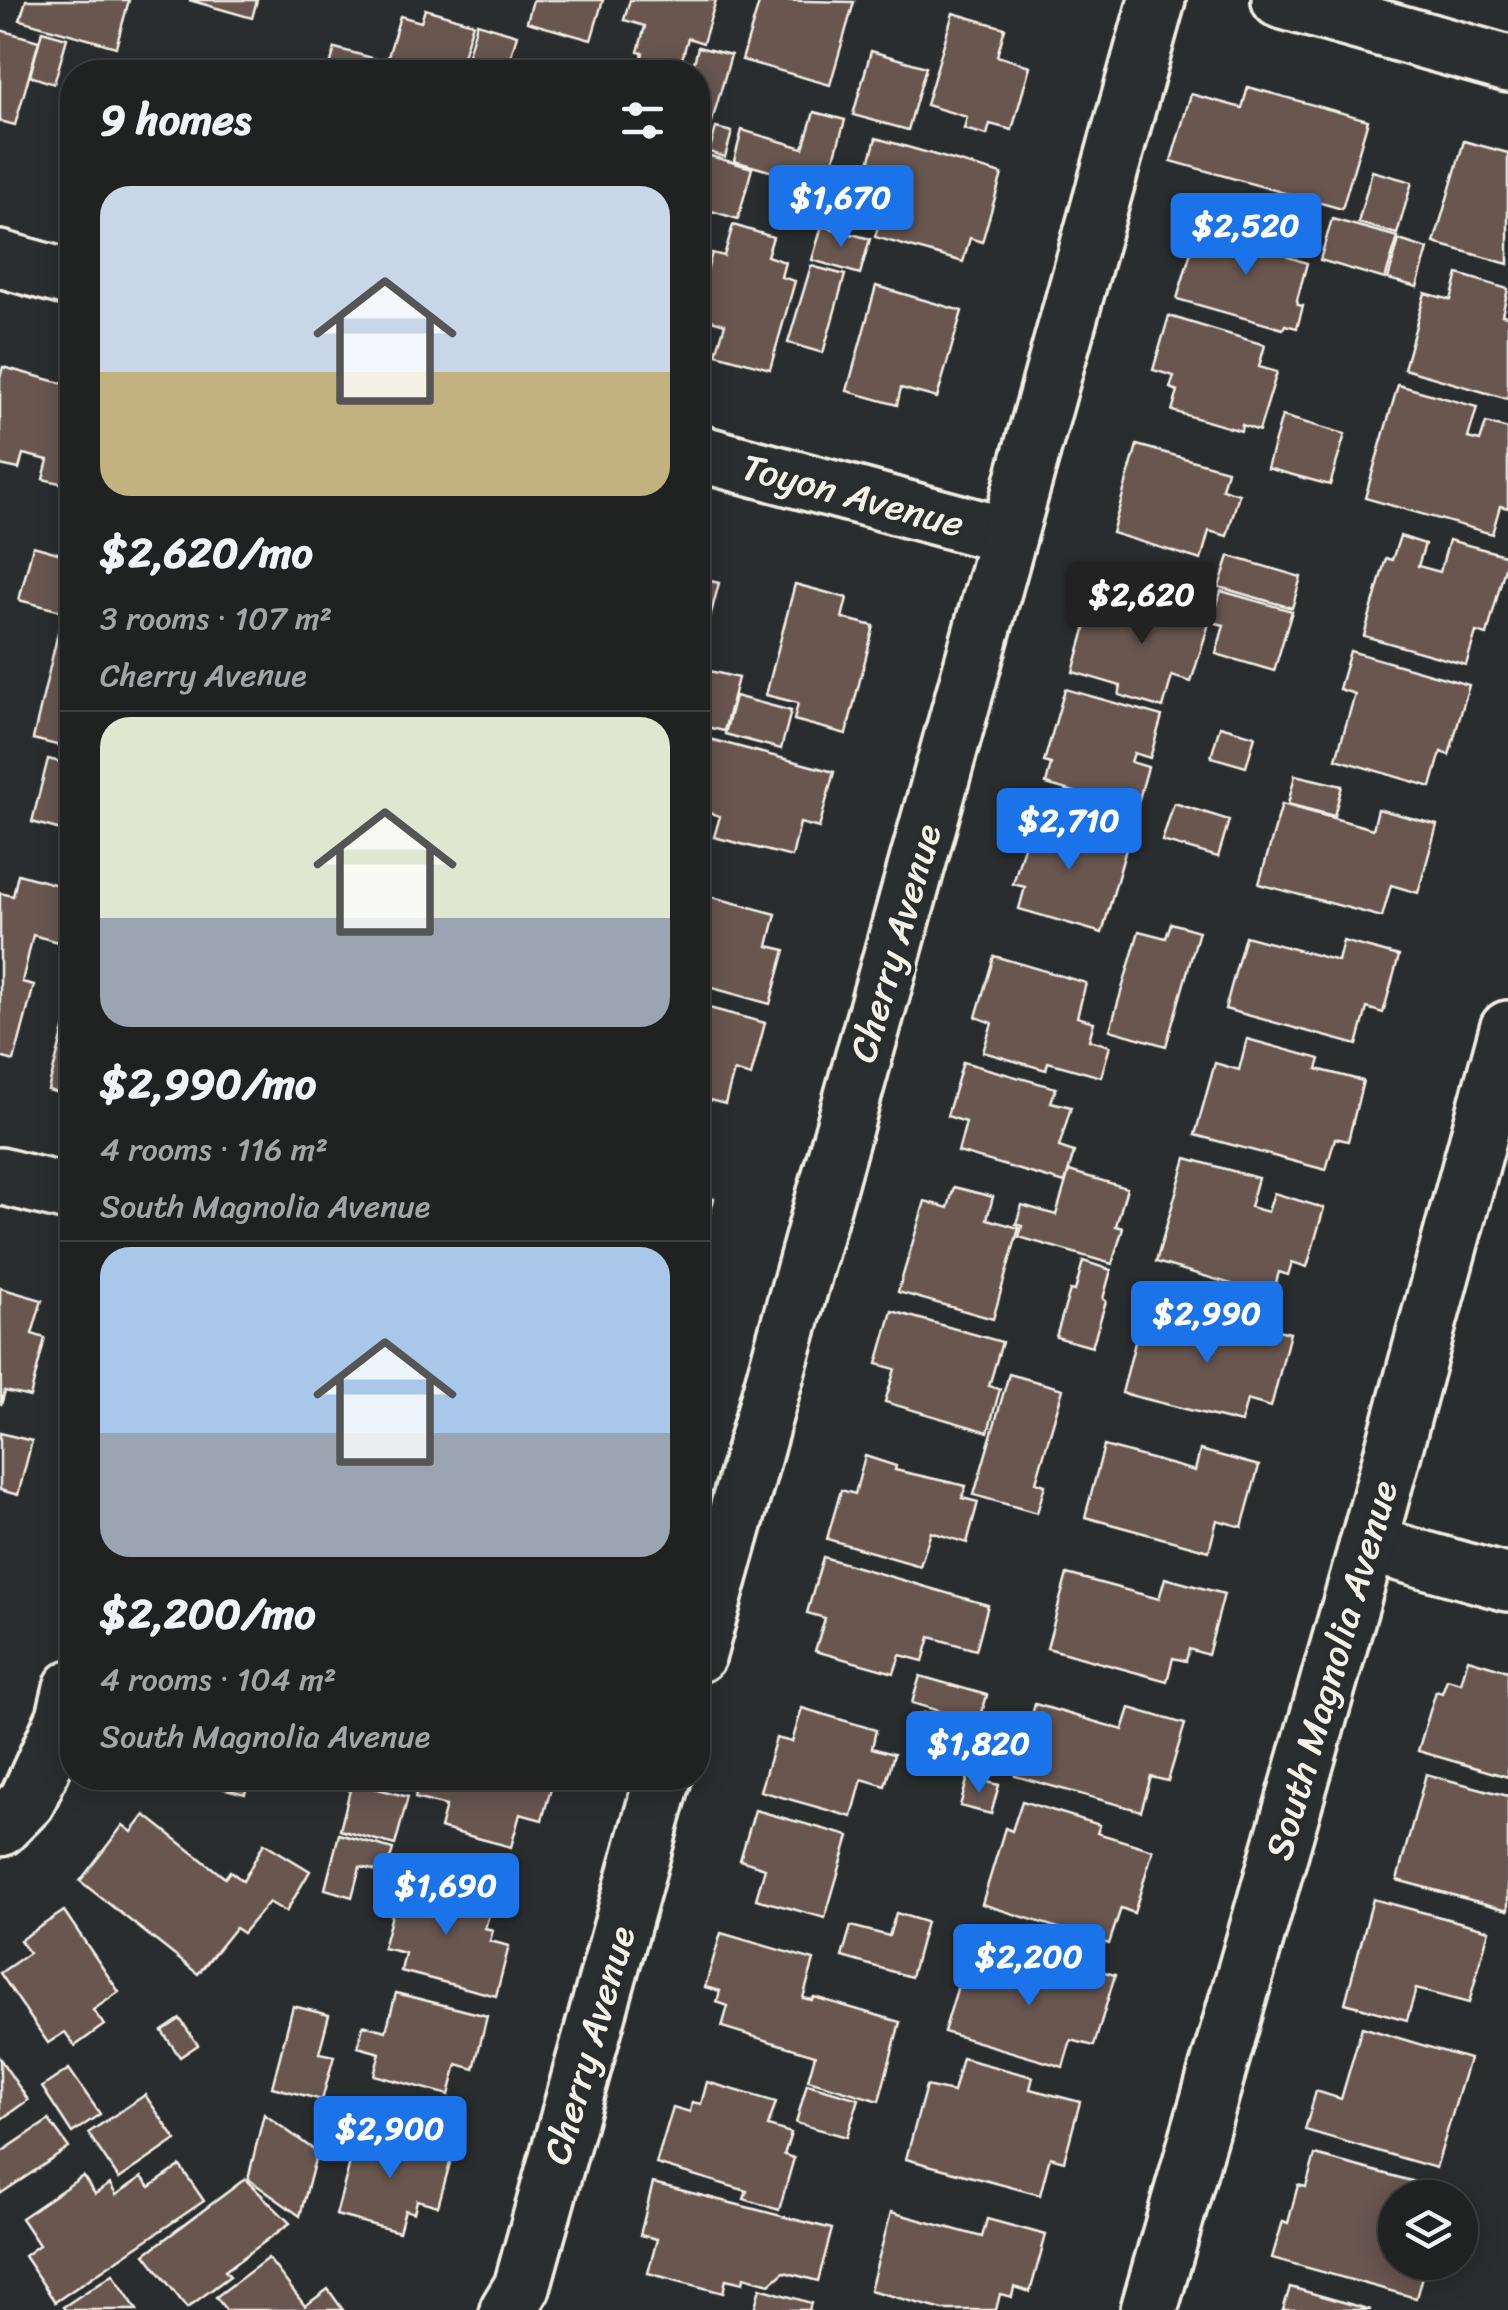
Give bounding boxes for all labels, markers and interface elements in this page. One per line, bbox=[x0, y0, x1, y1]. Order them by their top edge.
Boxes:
text: 9 homes bbox=[100, 83, 251, 157]
icon: filters bbox=[615, 93, 670, 148]
pin: $1,670 bbox=[760, 165, 922, 250]
text: $1,670 bbox=[791, 169, 891, 226]
pin: $2,520 bbox=[1165, 193, 1327, 278]
text: $2,520 bbox=[1193, 197, 1299, 254]
icon: home bbox=[295, 251, 475, 431]
street label: Toyon Avenue bbox=[734, 434, 972, 557]
text: $2,620/mo bbox=[100, 516, 313, 590]
pin: $2,620 bbox=[1061, 562, 1223, 647]
text: $2,620 bbox=[1089, 566, 1195, 623]
text: 3 rooms · 107 m² bbox=[100, 590, 332, 647]
text: Cherry Avenue bbox=[100, 647, 307, 704]
icon: home bbox=[295, 782, 475, 962]
pin: $2,710 bbox=[988, 788, 1150, 873]
text: $2,710 bbox=[1019, 792, 1119, 849]
street label: Cherry Avenue bbox=[829, 816, 962, 1070]
text: $2,990/mo bbox=[100, 1047, 316, 1121]
text: 4 rooms · 116 m² bbox=[100, 1121, 328, 1178]
text: South Magnolia Avenue bbox=[100, 1178, 430, 1235]
pin: $2,990 bbox=[1126, 1281, 1288, 1366]
text: $2,990 bbox=[1153, 1285, 1261, 1342]
icon: home bbox=[295, 1312, 475, 1492]
street label: South Magnolia Avenue bbox=[1245, 1472, 1418, 1868]
text: $2,200/mo bbox=[100, 1577, 316, 1651]
text: 4 rooms · 104 m² bbox=[100, 1651, 336, 1708]
text: South Magnolia Avenue bbox=[100, 1708, 430, 1765]
pin: $1,820 bbox=[898, 1711, 1060, 1796]
text: $1,820 bbox=[928, 1715, 1030, 1772]
pin: $1,690 bbox=[365, 1853, 527, 1938]
text: $1,690 bbox=[395, 1857, 497, 1914]
street label: Cherry Avenue bbox=[523, 1918, 656, 2172]
pin: $2,200 bbox=[948, 1924, 1110, 2009]
text: $2,200 bbox=[975, 1928, 1083, 1985]
pin: $2,900 bbox=[309, 2096, 471, 2181]
text: $2,900 bbox=[336, 2100, 444, 2157]
map controls bbox=[1378, 2180, 1478, 2280]
button: layers bbox=[1378, 2180, 1478, 2280]

